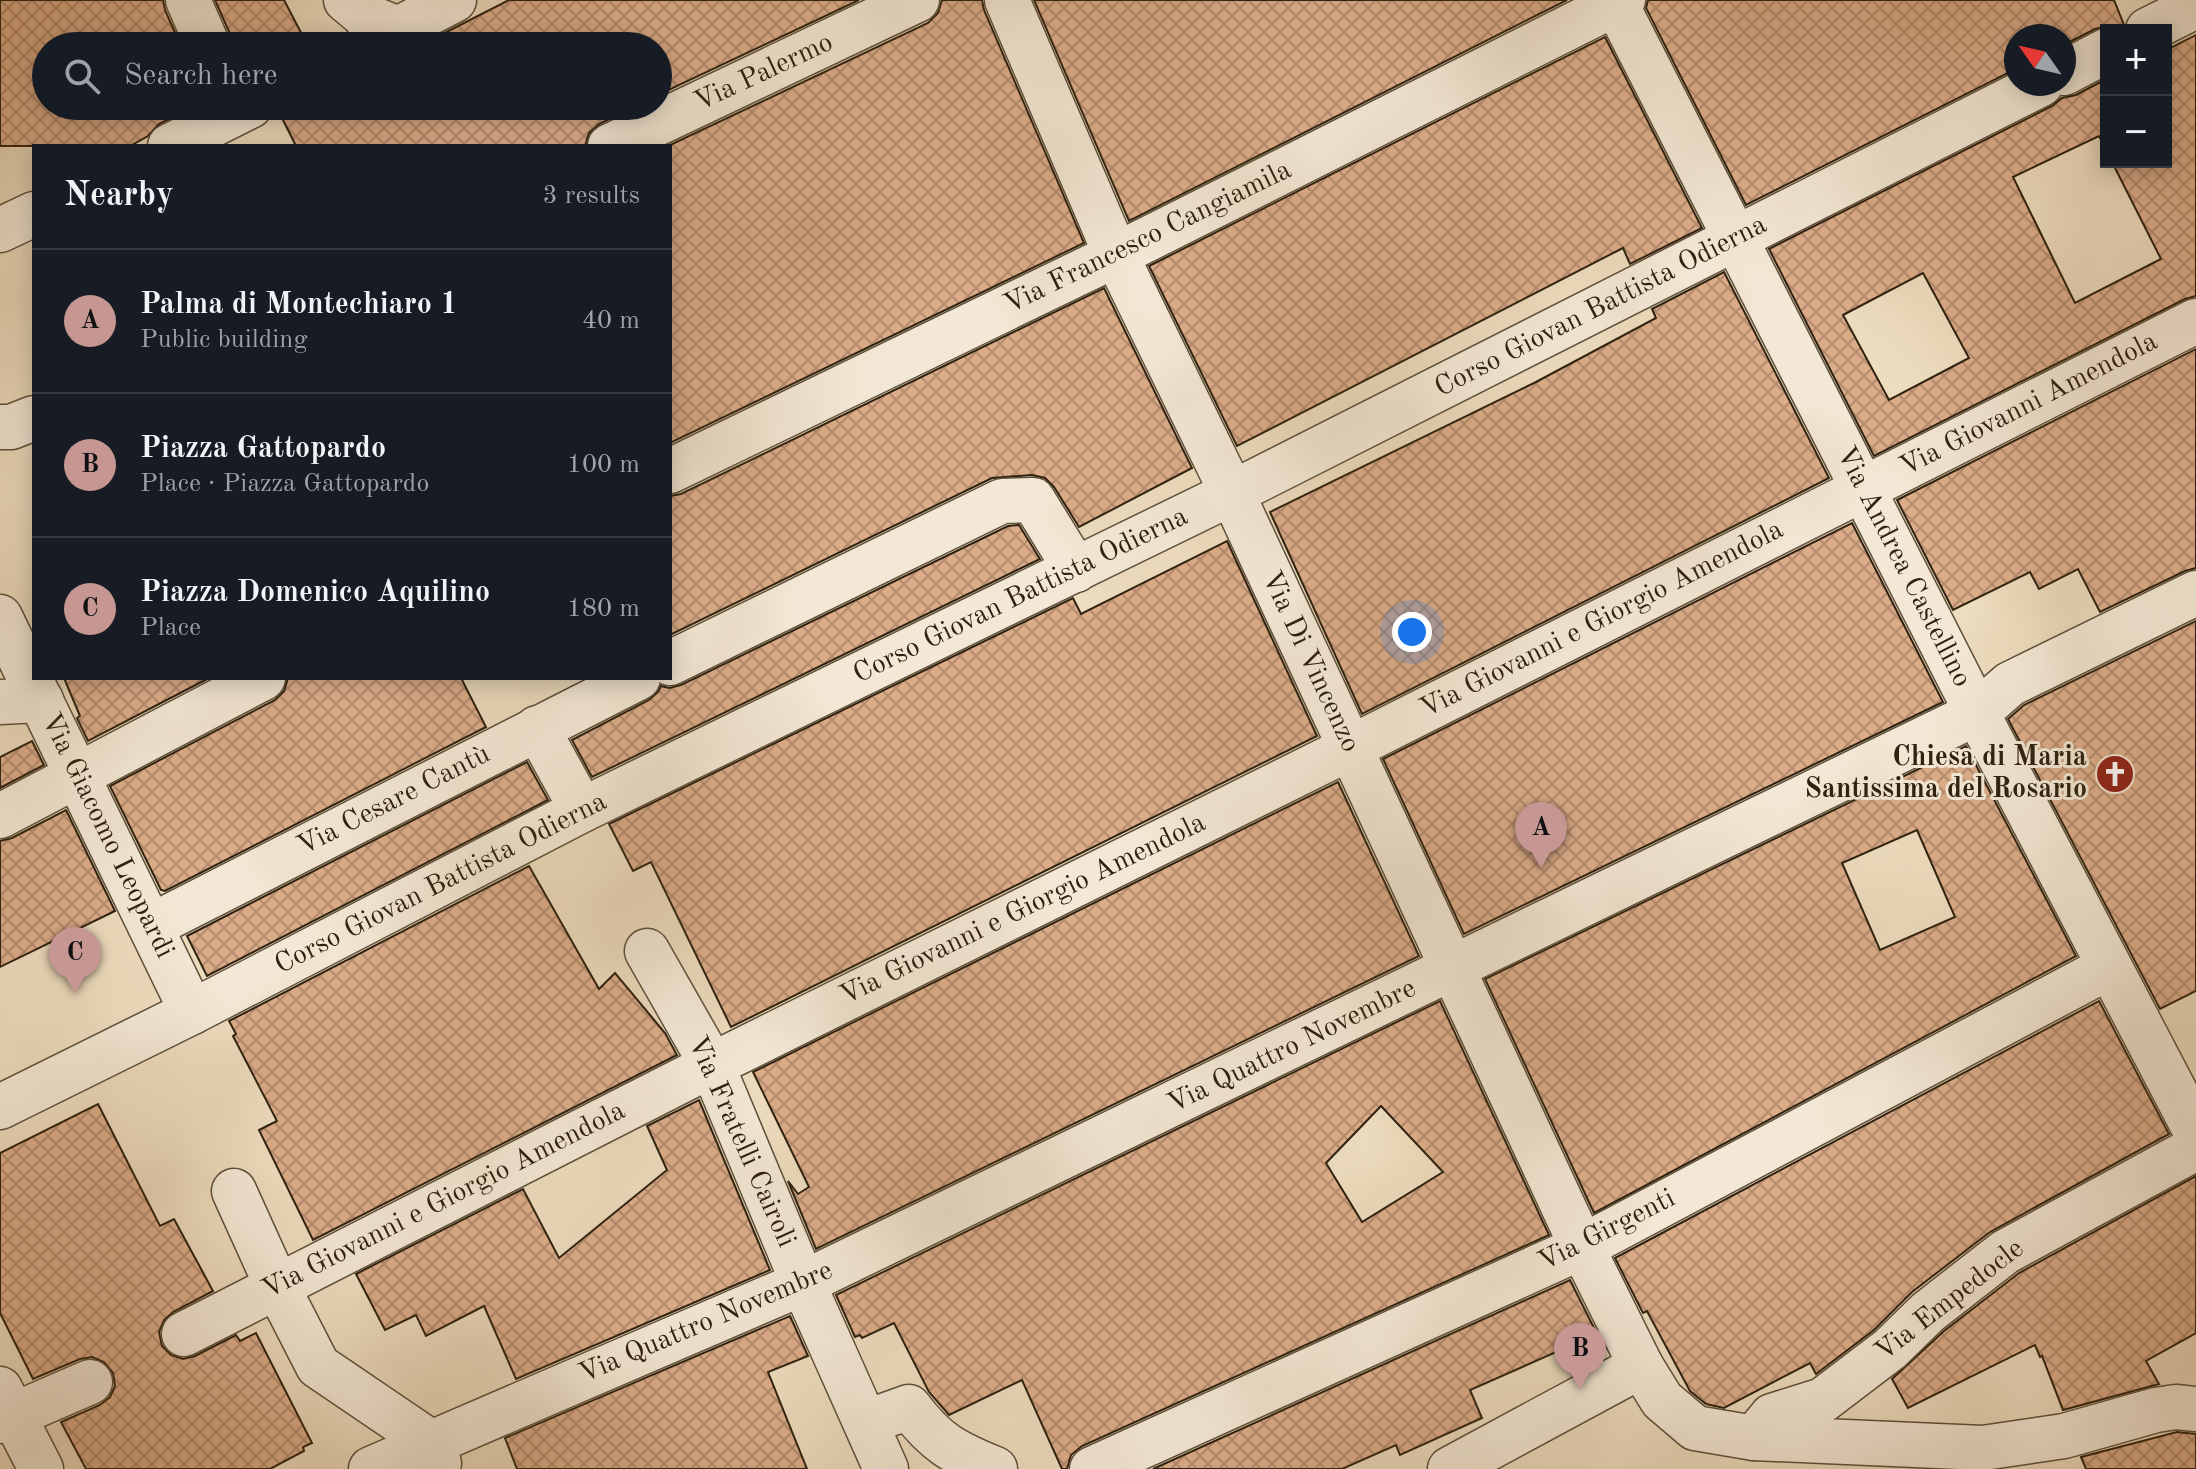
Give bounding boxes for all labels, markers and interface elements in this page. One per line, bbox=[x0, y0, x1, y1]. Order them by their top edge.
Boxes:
north arrow bbox=[2004, 24, 2076, 96]
map controls bbox=[2100, 24, 2172, 168]
button: + bbox=[2100, 24, 2172, 96]
street label: Via Palermo bbox=[690, 29, 838, 117]
search box bbox=[32, 32, 672, 120]
icon: search bbox=[60, 54, 104, 98]
text: Search here bbox=[124, 61, 278, 91]
button: − bbox=[2100, 96, 2172, 168]
street label: Via Francesco Cangiamila bbox=[1000, 156, 1296, 320]
text: Nearby bbox=[64, 179, 174, 213]
text: 3 results bbox=[542, 183, 640, 209]
street label: Corso Giovan Battista Odierna bbox=[1431, 211, 1772, 403]
text: Palma di Montechiaro 1 bbox=[140, 290, 458, 320]
text: A bbox=[80, 308, 100, 334]
text: 40 m bbox=[582, 308, 640, 334]
text: Public building bbox=[140, 327, 307, 353]
street label: Via Giovanni Amendola bbox=[1896, 328, 2162, 482]
text: Piazza Gattopardo bbox=[140, 434, 386, 464]
street label: Via Andrea Castellino bbox=[1830, 442, 1976, 692]
text: B bbox=[81, 452, 99, 478]
text: 100 m bbox=[567, 452, 640, 478]
text: Place · Piazza Gattopardo bbox=[140, 471, 429, 497]
street label: Corso Giovan Battista Odierna bbox=[849, 503, 1193, 689]
street label: Via Giovanni e Giorgio Amendola bbox=[1416, 516, 1788, 724]
street label: Via Di Vincenzo bbox=[1256, 567, 1364, 757]
text: Piazza Domenico Aquilino bbox=[140, 578, 490, 608]
text: C bbox=[81, 596, 99, 622]
text: 180 m bbox=[567, 596, 640, 622]
your location bbox=[1392, 612, 1432, 652]
text: Place bbox=[140, 615, 201, 641]
street label: Via Giacomo Leopardi bbox=[36, 709, 178, 963]
street label: Via Cesare Cantù bbox=[293, 740, 495, 862]
place label: Chiesa di Maria Santissima del Rosario bbox=[1804, 744, 2087, 804]
church icon: Chiesa di Maria Santissima del Rosario bbox=[2094, 753, 2136, 795]
street label: Corso Giovan Battista Odierna bbox=[271, 788, 612, 980]
pin: A bbox=[1515, 802, 1567, 868]
street label: Via Giovanni e Giorgio Amendola bbox=[836, 809, 1210, 1011]
pin: C bbox=[49, 927, 101, 993]
street label: Via Quattro Novembre bbox=[1163, 975, 1421, 1119]
street label: Via Fratelli Cairoli bbox=[682, 1032, 800, 1252]
street label: Via Giovanni e Giorgio Amendola bbox=[258, 1097, 630, 1305]
street label: Via Girgenti bbox=[1534, 1185, 1680, 1277]
street label: Via Empedocle bbox=[1871, 1235, 2029, 1367]
street label: Via Quattro Novembre bbox=[575, 1257, 837, 1389]
pin: B bbox=[1554, 1323, 1606, 1389]

